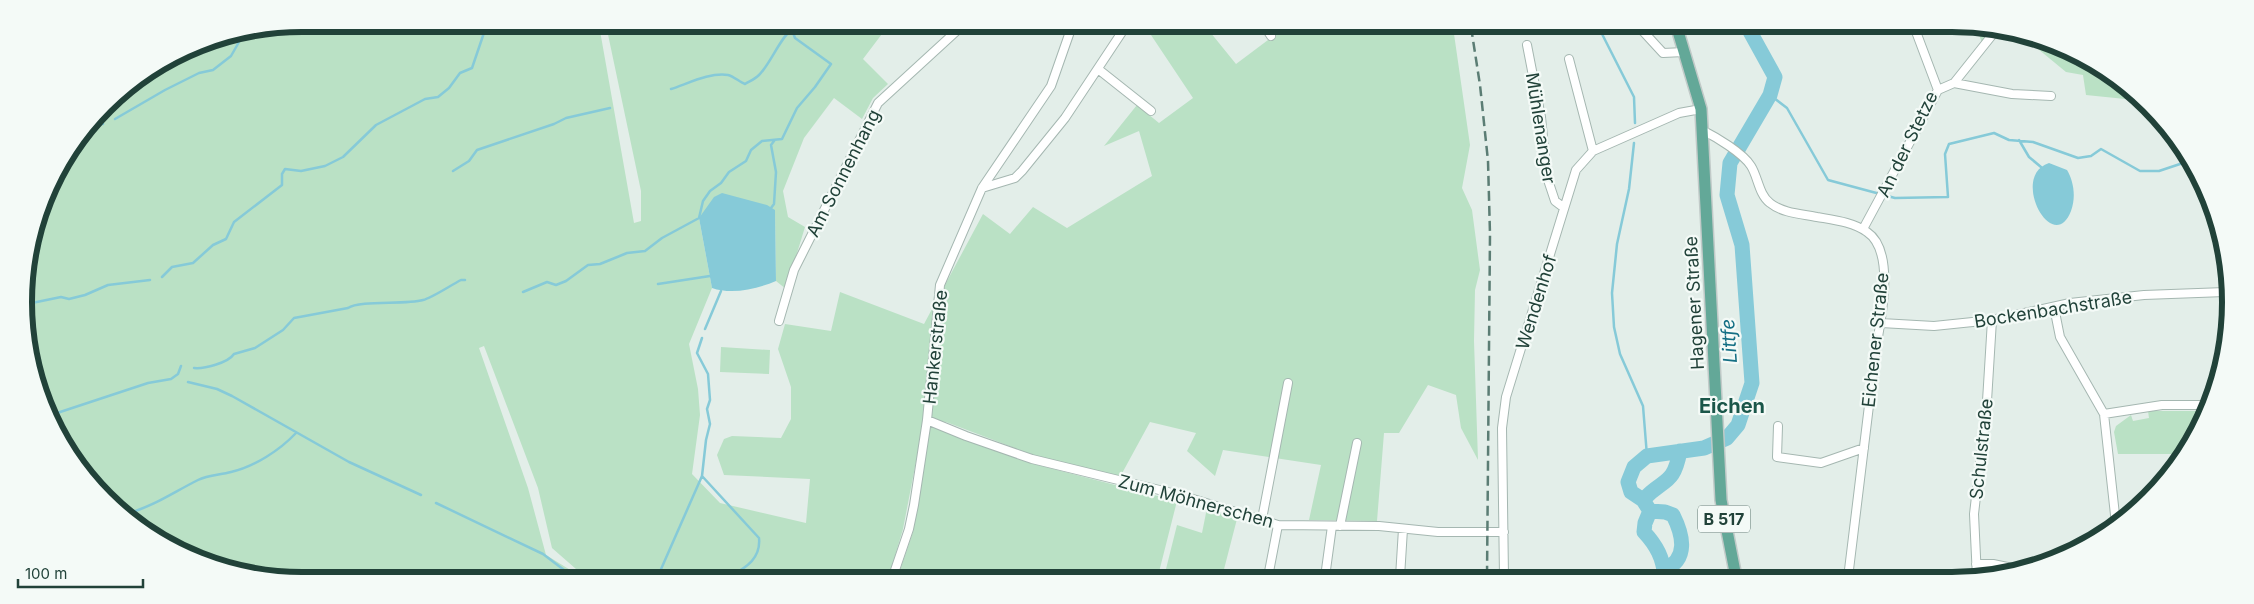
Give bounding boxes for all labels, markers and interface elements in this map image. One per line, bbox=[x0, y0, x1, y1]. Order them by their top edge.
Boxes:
street label: Mühlenanger bbox=[1522, 71, 1560, 185]
street label: An der Stetze bbox=[1872, 88, 1942, 200]
street label: Am Sonnenhang bbox=[802, 106, 884, 240]
street label: Hagener Straße bbox=[1680, 236, 1708, 370]
street label: Wendenhof bbox=[1512, 252, 1560, 352]
street label: Eichener Straße bbox=[1857, 272, 1893, 408]
street label: Bockenbachstraße bbox=[1973, 286, 2133, 332]
street label: Hankerstraße bbox=[919, 289, 951, 405]
water label: Littfe bbox=[1716, 318, 1742, 364]
district label: Eichen bbox=[1699, 394, 1765, 418]
street label: Schulstraße bbox=[1965, 398, 1997, 500]
street label: Zum Möhnerschen bbox=[1116, 470, 1276, 532]
road number: B 517 bbox=[1698, 506, 1750, 532]
scale bar bbox=[18, 556, 142, 588]
text: 100 m bbox=[25, 564, 67, 583]

